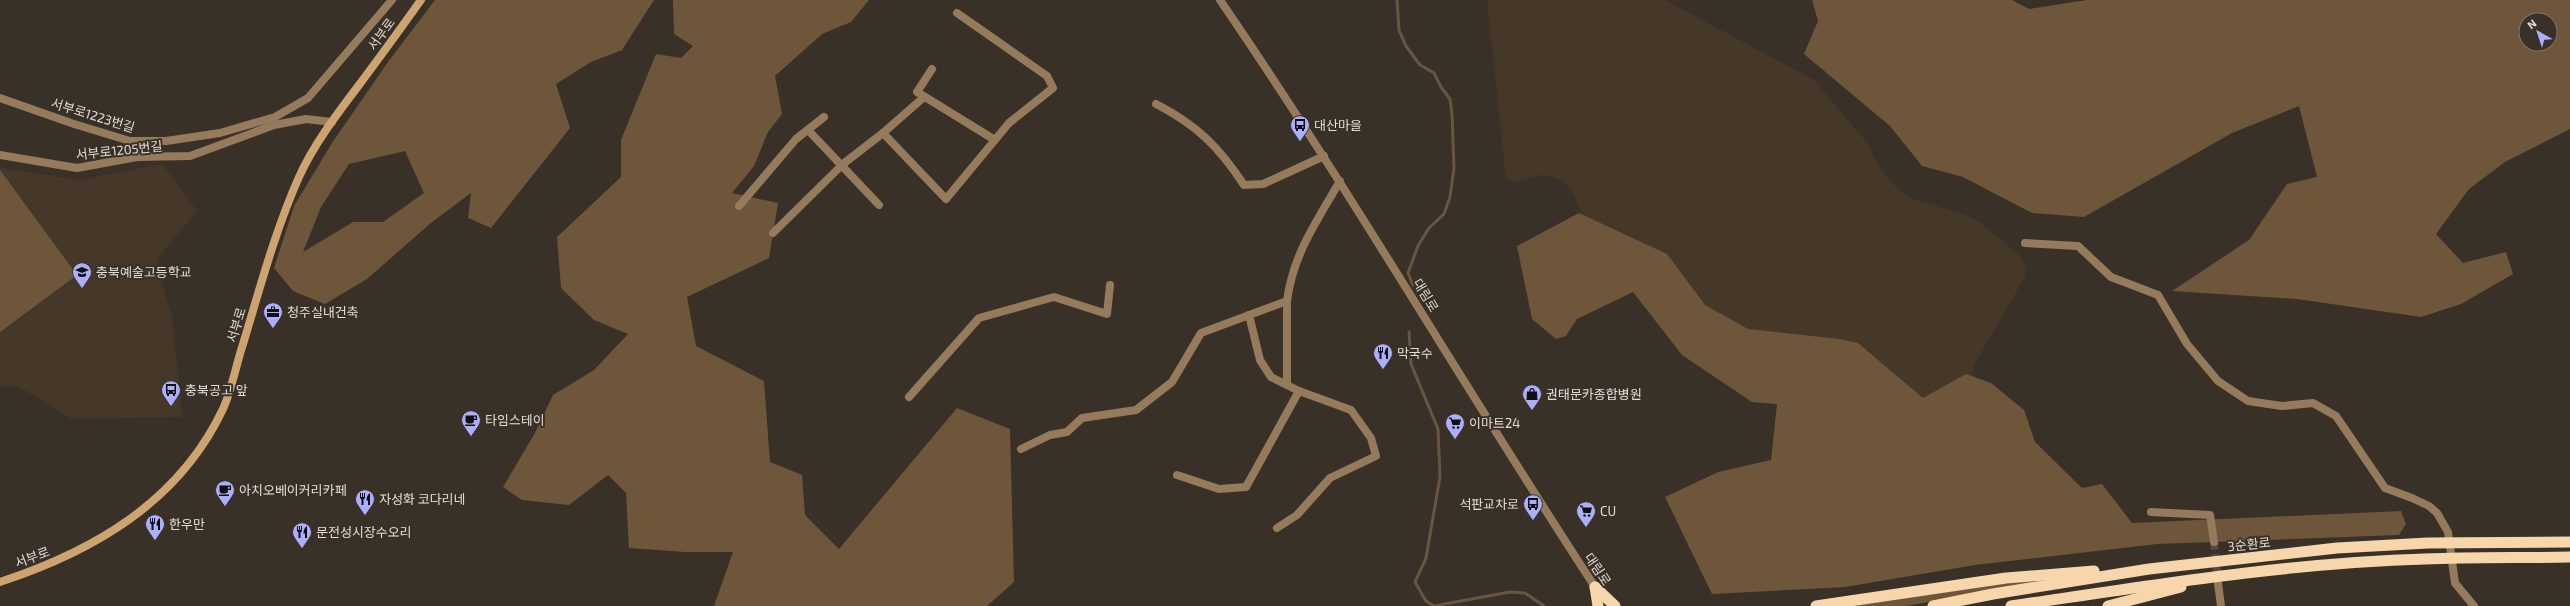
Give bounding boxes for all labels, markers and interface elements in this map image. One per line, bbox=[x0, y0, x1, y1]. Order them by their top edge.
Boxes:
north arrow bbox=[2518, 12, 2558, 52]
street label: 서부로 bbox=[364, 15, 398, 53]
text: N bbox=[2524, 16, 2539, 31]
street label: 서부로1223번길 bbox=[49, 95, 137, 135]
bus stop icon: 대산마을 bbox=[1289, 114, 1311, 142]
place label: 대산마을 bbox=[1314, 117, 1362, 133]
street label: 서부로1205번길 bbox=[75, 137, 163, 163]
school or university icon: 충북예술고등학교 bbox=[71, 261, 93, 289]
place label: 충북예술고등학교 bbox=[96, 264, 192, 280]
street label: 대림로 bbox=[1410, 275, 1442, 315]
office icon: 청주실내건축 bbox=[262, 301, 284, 329]
place label: 청주실내건축 bbox=[287, 304, 359, 320]
street label: 서부로 bbox=[223, 305, 249, 345]
restaurant icon: 막국수 bbox=[1372, 342, 1394, 370]
place label: 막국수 bbox=[1397, 345, 1433, 361]
bus stop icon: 충북공고 앞 bbox=[160, 379, 182, 407]
place label: 충북공고 앞 bbox=[185, 382, 248, 398]
shop icon: 권태문카종합병원 bbox=[1521, 383, 1543, 411]
place label: 권태문카종합병원 bbox=[1546, 386, 1642, 402]
cafe icon: 타임스테이 bbox=[460, 409, 482, 437]
place label: 타임스테이 bbox=[485, 412, 545, 428]
supermarket icon: 이마트24 bbox=[1444, 412, 1466, 440]
place label: 이마트24 bbox=[1469, 415, 1520, 431]
cafe icon: 아치오베이커리카페 bbox=[214, 479, 236, 507]
place label: 아치오베이커리카페 bbox=[239, 482, 347, 498]
restaurant icon: 자성화 코다리네 bbox=[354, 488, 376, 516]
place label: 자성화 코다리네 bbox=[379, 491, 466, 507]
bus stop icon: 석판교차로 bbox=[1522, 493, 1544, 521]
place label: 석판교차로 bbox=[1459, 496, 1519, 512]
supermarket icon: CU bbox=[1575, 500, 1597, 528]
place label: CU bbox=[1600, 503, 1616, 519]
restaurant icon: 한우만 bbox=[144, 513, 166, 541]
place label: 한우만 bbox=[169, 516, 205, 532]
restaurant icon: 문전성시장수오리 bbox=[291, 521, 313, 549]
place label: 문전성시장수오리 bbox=[316, 524, 412, 540]
street label: 3순환로 bbox=[2227, 534, 2271, 554]
street label: 서부로 bbox=[12, 543, 52, 571]
street label: 대림로 bbox=[1581, 550, 1615, 588]

